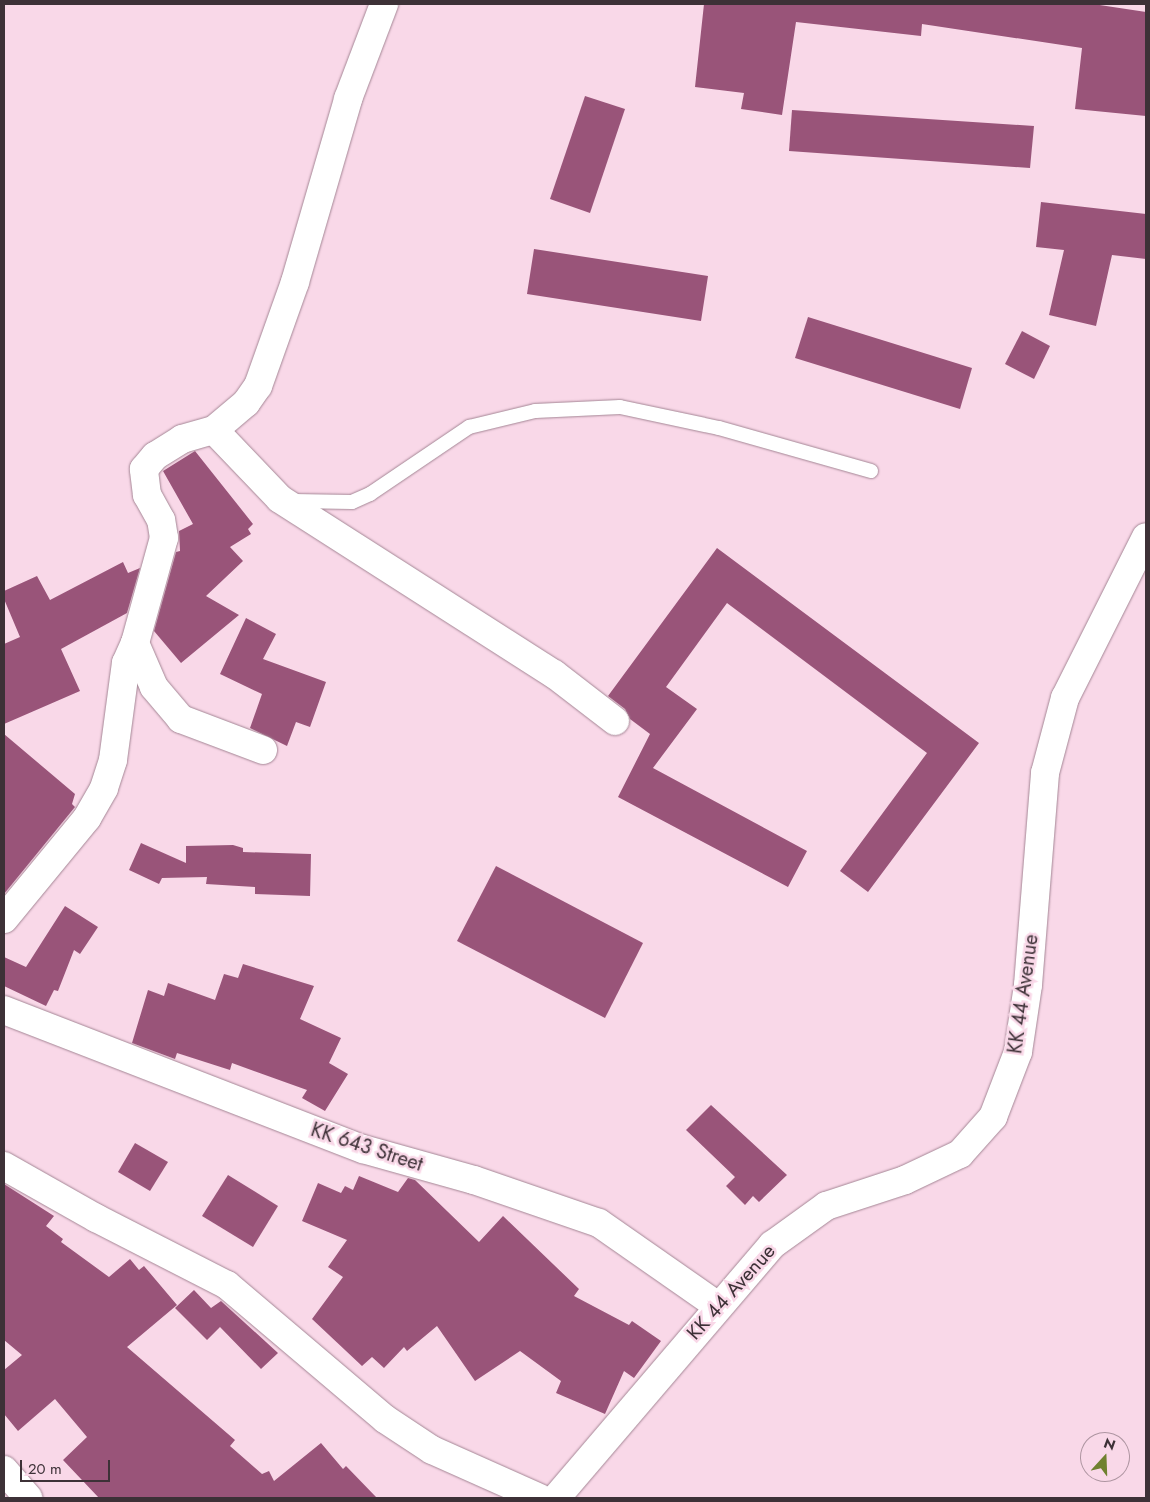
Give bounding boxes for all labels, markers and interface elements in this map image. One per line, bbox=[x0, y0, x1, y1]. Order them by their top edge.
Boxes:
street label: KK 44 Avenue bbox=[1003, 933, 1043, 1055]
street label: KK 643 Street bbox=[308, 1118, 426, 1176]
street label: KK 44 Avenue bbox=[682, 1239, 780, 1345]
north arrow bbox=[1080, 1432, 1130, 1482]
text: N bbox=[1101, 1433, 1118, 1455]
scale bar bbox=[22, 1450, 112, 1482]
text: 20 m bbox=[28, 1458, 62, 1480]

